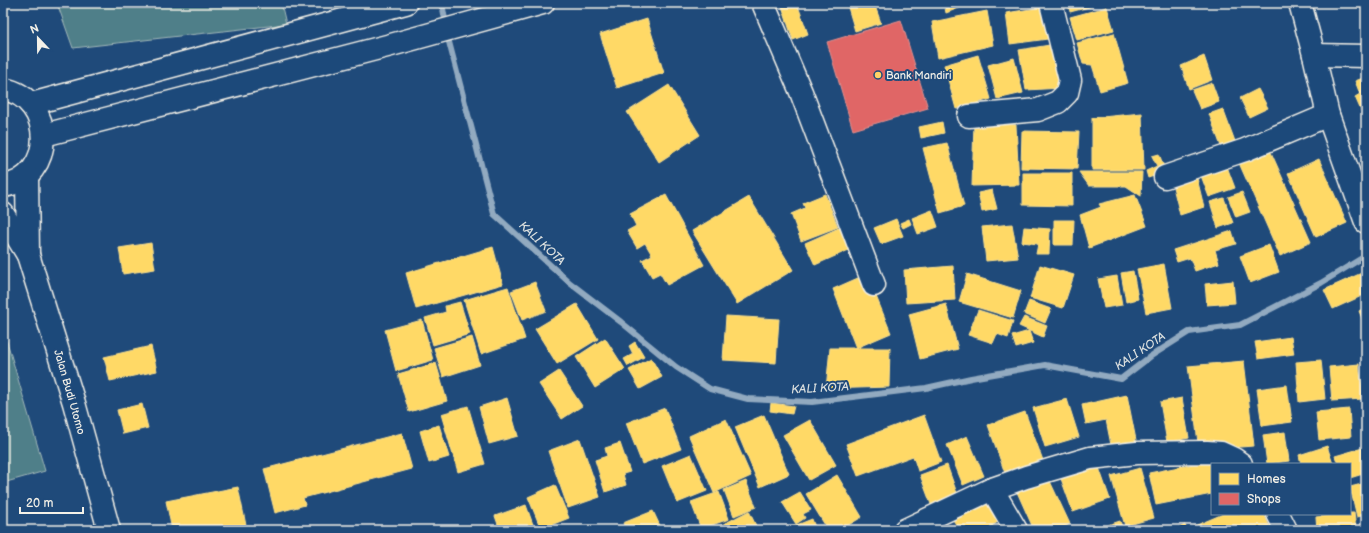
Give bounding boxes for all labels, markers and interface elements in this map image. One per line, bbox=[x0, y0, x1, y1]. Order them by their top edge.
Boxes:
north arrow bbox=[18, 18, 58, 58]
text: N bbox=[28, 22, 41, 37]
place label: Bank Mandiri bbox=[886, 69, 952, 82]
marker: Bank Mandiri bbox=[873, 70, 883, 80]
water label: KALI KOTA bbox=[515, 218, 568, 269]
water label: KALI KOTA bbox=[1112, 329, 1168, 374]
street label: Jalan Budi Utomo bbox=[51, 348, 88, 436]
water label: KALI KOTA bbox=[791, 379, 849, 398]
legend bbox=[1211, 463, 1351, 515]
text: Homes bbox=[1247, 472, 1286, 487]
scale bar bbox=[20, 489, 83, 515]
text: Shops bbox=[1247, 492, 1281, 507]
text: 20 m bbox=[26, 496, 53, 511]

